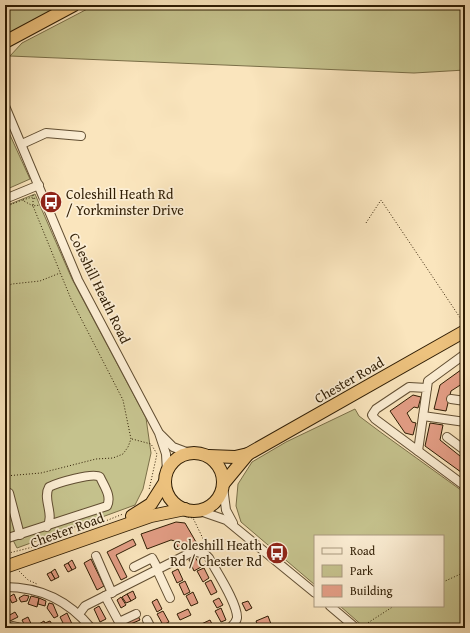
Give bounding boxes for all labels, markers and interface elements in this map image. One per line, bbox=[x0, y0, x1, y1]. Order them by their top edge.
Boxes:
place label: Coleshill Heath Rd / Yorkminster Drive bbox=[66, 184, 184, 220]
bus stop icon: Coleshill Heath Rd / Yorkminster Drive bbox=[38, 189, 64, 215]
street label: Coleshill Heath Road bbox=[64, 229, 136, 347]
street label: Chester Road bbox=[311, 352, 388, 408]
street label: Chester Road bbox=[27, 507, 107, 553]
place label: Coleshill Heath Rd / Chester Rd bbox=[170, 535, 263, 571]
legend bbox=[314, 535, 444, 607]
bus stop icon: Coleshill Heath Rd / Chester Rd bbox=[264, 540, 290, 566]
text: Road bbox=[350, 542, 376, 559]
text: Park bbox=[350, 562, 374, 579]
text: Building bbox=[350, 582, 393, 599]

